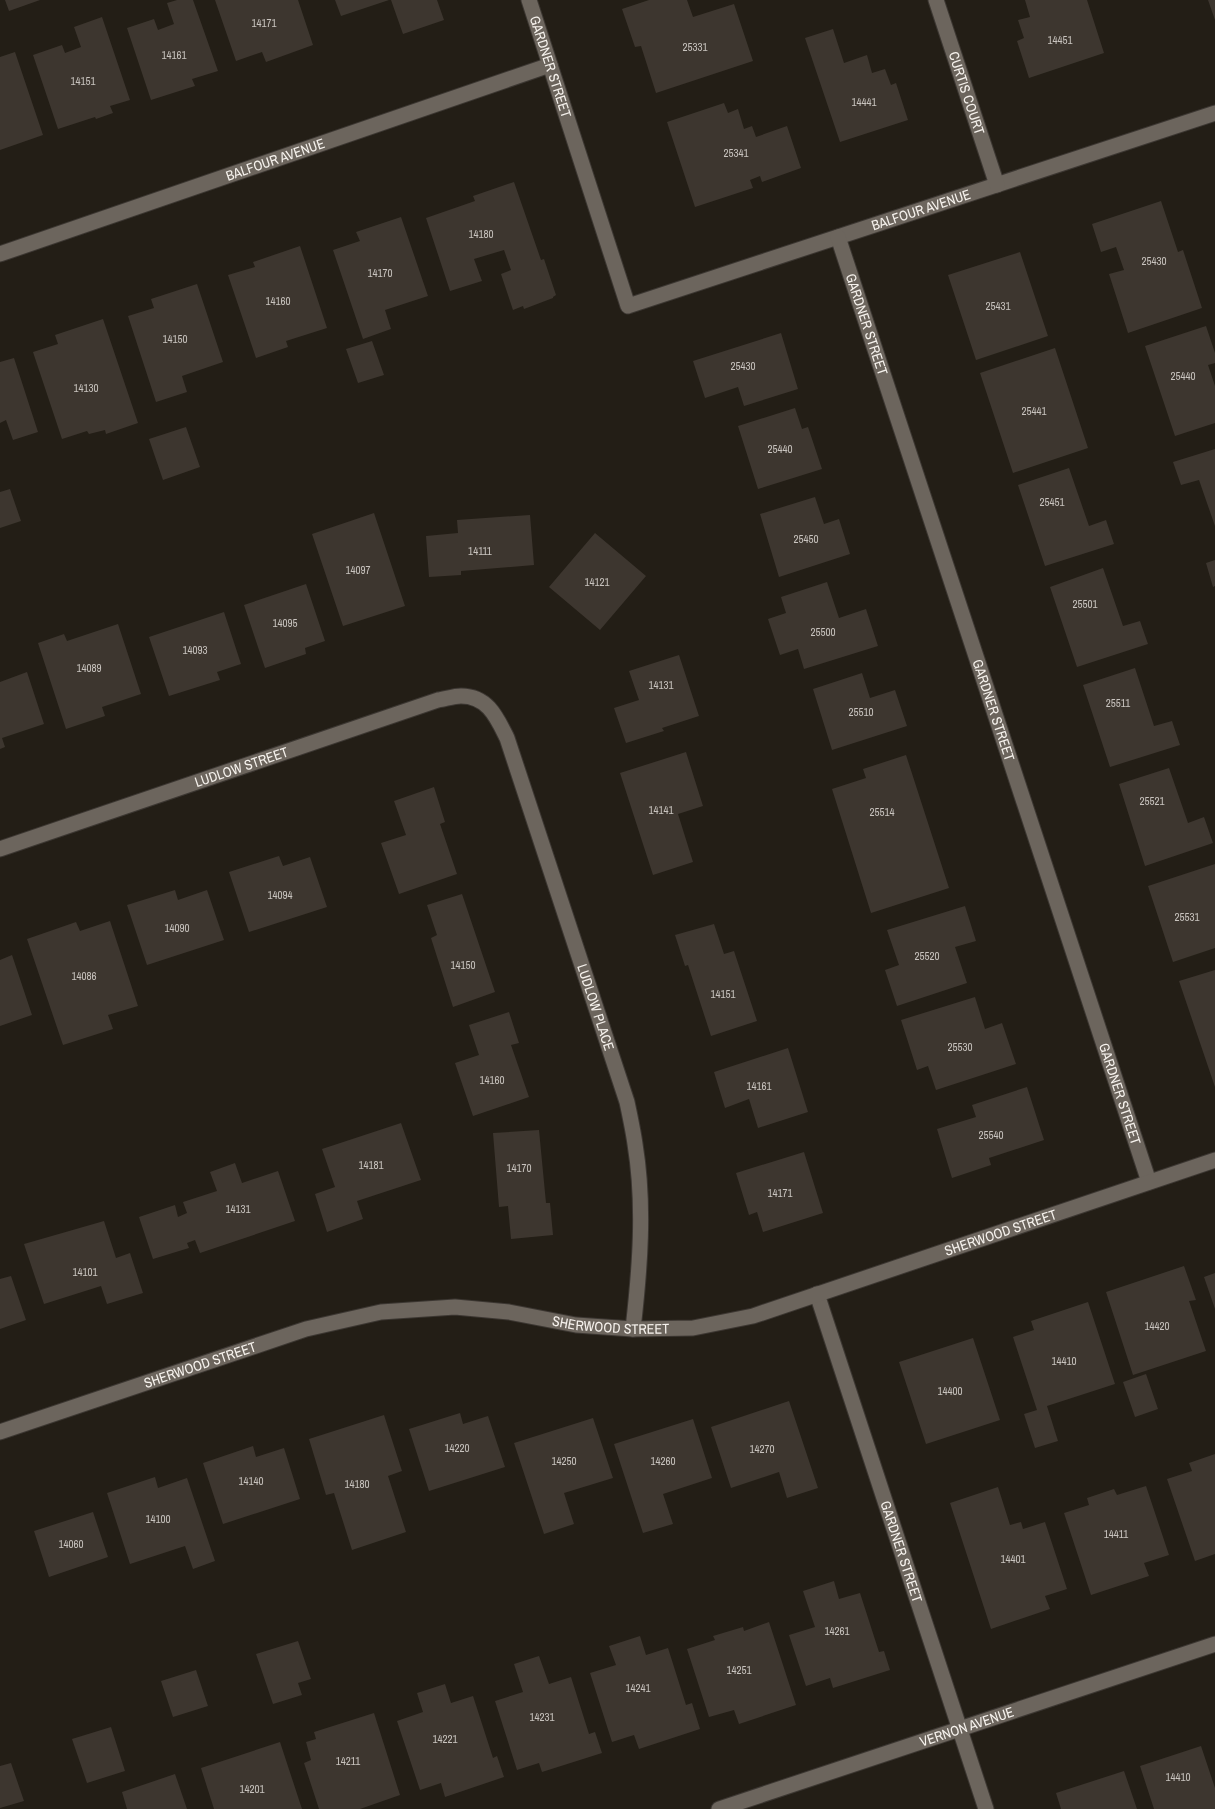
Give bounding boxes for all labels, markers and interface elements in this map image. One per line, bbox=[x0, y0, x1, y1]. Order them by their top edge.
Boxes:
street label: GARDNER STREET bbox=[526, 13, 575, 120]
house number: 14171 bbox=[251, 16, 277, 30]
house number: 14451 bbox=[1047, 33, 1073, 47]
house number: 25331 bbox=[682, 40, 708, 54]
house number: 14161 bbox=[161, 48, 187, 62]
street label: CURTIS COURT bbox=[945, 49, 989, 137]
house number: 14151 bbox=[70, 74, 96, 88]
house number: 14441 bbox=[851, 95, 877, 109]
street label: BALFOUR AVENUE bbox=[223, 134, 327, 185]
house number: 25341 bbox=[723, 146, 749, 160]
street label: BALFOUR AVENUE bbox=[869, 185, 973, 234]
house number: 14180 bbox=[468, 227, 494, 241]
house number: 25430 bbox=[1141, 254, 1167, 268]
house number: 14170 bbox=[367, 266, 393, 280]
street label: GARDNER STREET bbox=[842, 271, 892, 378]
house number: 14160 bbox=[265, 294, 291, 308]
house number: 25431 bbox=[985, 299, 1011, 313]
house number: 14150 bbox=[162, 332, 188, 346]
house number: 25430 bbox=[730, 359, 756, 373]
house number: 25440 bbox=[1170, 369, 1196, 383]
house number: 14130 bbox=[73, 381, 99, 395]
house number: 25441 bbox=[1021, 404, 1047, 418]
house number: 25440 bbox=[767, 442, 793, 456]
house number: 25451 bbox=[1039, 495, 1065, 509]
house number: 25450 bbox=[793, 532, 819, 546]
house number: 14111 bbox=[468, 544, 492, 558]
house number: 14097 bbox=[345, 563, 371, 577]
house number: 14121 bbox=[584, 575, 610, 589]
house number: 25501 bbox=[1072, 597, 1098, 611]
house number: 14095 bbox=[272, 616, 298, 630]
house number: 25500 bbox=[810, 625, 836, 639]
house number: 14093 bbox=[182, 643, 208, 657]
street label: GARDNER STREET bbox=[969, 657, 1019, 763]
house number: 14089 bbox=[76, 661, 102, 675]
house number: 14131 bbox=[648, 678, 674, 692]
house number: 25511 bbox=[1106, 696, 1130, 710]
house number: 25510 bbox=[848, 705, 874, 719]
street label: LUDLOW STREET bbox=[192, 743, 291, 791]
house number: 25521 bbox=[1139, 794, 1165, 808]
house number: 14141 bbox=[648, 803, 674, 817]
house number: 25514 bbox=[869, 805, 895, 819]
house number: 14094 bbox=[267, 888, 293, 902]
house number: 25531 bbox=[1174, 910, 1200, 924]
house number: 14090 bbox=[164, 921, 190, 935]
house number: 25520 bbox=[914, 949, 940, 963]
house number: 14150 bbox=[450, 958, 476, 972]
street label: LUDLOW PLACE bbox=[573, 962, 618, 1053]
house number: 14086 bbox=[71, 969, 97, 983]
house number: 14151 bbox=[710, 987, 736, 1001]
house number: 25530 bbox=[947, 1040, 973, 1054]
street label: GARDNER STREET bbox=[1095, 1041, 1145, 1147]
house number: 14160 bbox=[479, 1073, 505, 1087]
house number: 14161 bbox=[746, 1079, 772, 1093]
house number: 25540 bbox=[978, 1128, 1004, 1142]
house number: 14181 bbox=[358, 1158, 384, 1172]
house number: 14170 bbox=[506, 1161, 532, 1175]
house number: 14171 bbox=[767, 1186, 793, 1200]
house number: 14131 bbox=[225, 1202, 251, 1216]
street label: SHERWOOD STREET bbox=[942, 1205, 1059, 1260]
house number: 14101 bbox=[72, 1265, 98, 1279]
street label: SHERWOOD STREET bbox=[551, 1312, 669, 1338]
house number: 14420 bbox=[1144, 1319, 1170, 1333]
street label: SHERWOOD STREET bbox=[142, 1337, 258, 1392]
house number: 14410 bbox=[1051, 1354, 1077, 1368]
house number: 14400 bbox=[937, 1384, 963, 1398]
house number: 14220 bbox=[444, 1441, 470, 1455]
house number: 14270 bbox=[749, 1442, 775, 1456]
house number: 14250 bbox=[551, 1454, 577, 1468]
house number: 14260 bbox=[650, 1454, 676, 1468]
house number: 14140 bbox=[238, 1474, 264, 1488]
house number: 14180 bbox=[344, 1477, 370, 1491]
street label: GARDNER STREET bbox=[876, 1498, 927, 1605]
house number: 14100 bbox=[145, 1512, 171, 1526]
house number: 14411 bbox=[1104, 1527, 1128, 1541]
house number: 14060 bbox=[58, 1537, 84, 1551]
house number: 14401 bbox=[1000, 1552, 1026, 1566]
house number: 14261 bbox=[824, 1624, 850, 1638]
house number: 14251 bbox=[726, 1663, 752, 1677]
house number: 14241 bbox=[625, 1681, 651, 1695]
street label: VERNON AVENUE bbox=[917, 1703, 1016, 1751]
house number: 14231 bbox=[529, 1710, 555, 1724]
house number: 14221 bbox=[432, 1732, 458, 1746]
house number: 14211 bbox=[336, 1754, 360, 1768]
house number: 14410 bbox=[1165, 1770, 1191, 1784]
house number: 14201 bbox=[239, 1782, 265, 1796]

